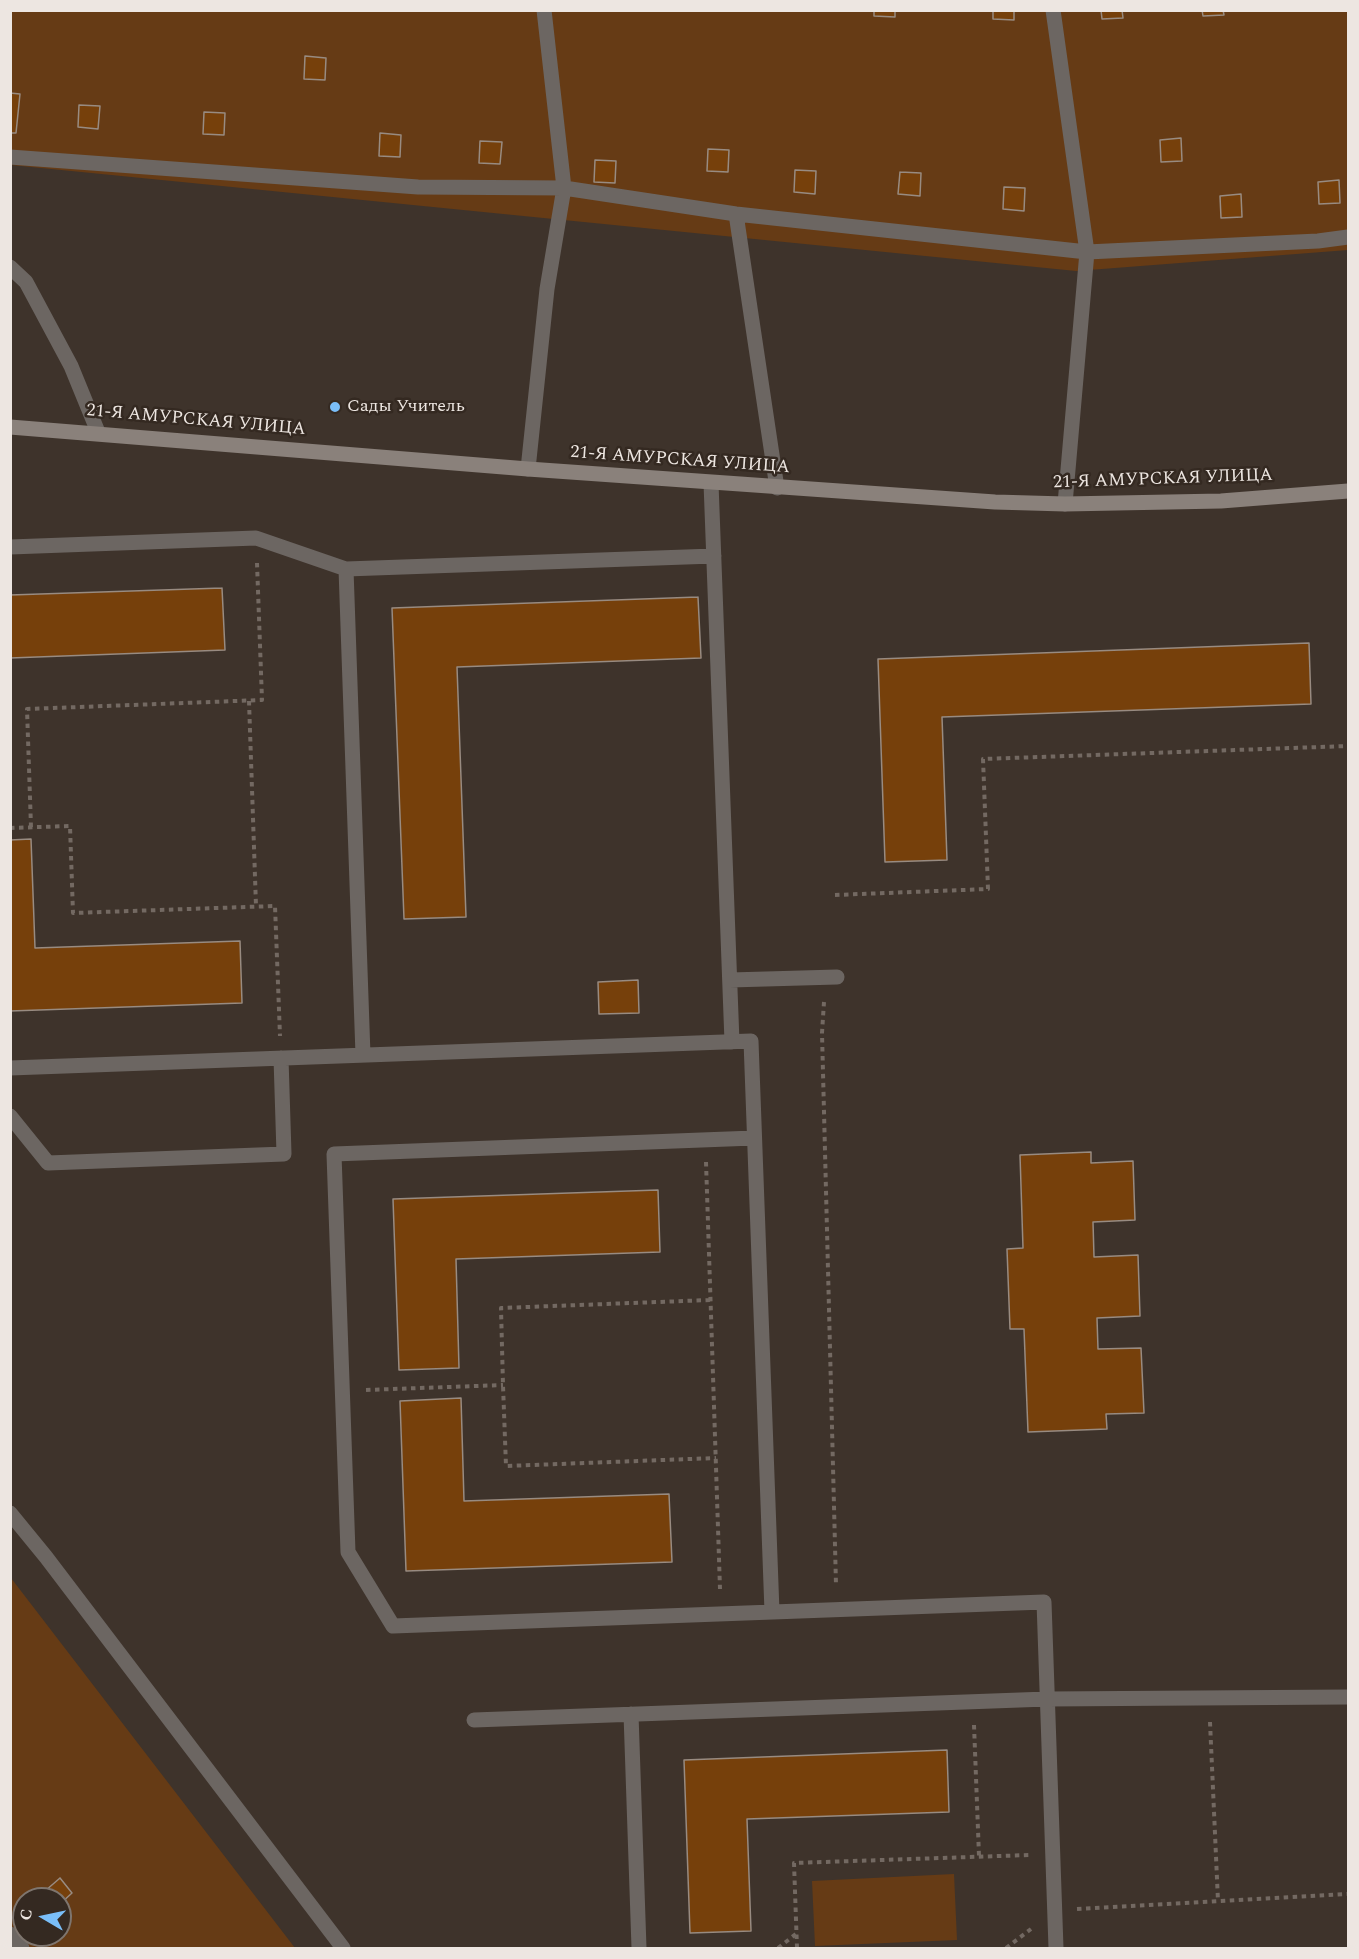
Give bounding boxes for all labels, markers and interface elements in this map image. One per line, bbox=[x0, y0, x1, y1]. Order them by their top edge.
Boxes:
place label: Сады Учитель bbox=[347, 396, 465, 418]
marker: Сады Учитель bbox=[328, 400, 342, 414]
street label: 21-Я АМУРСКАЯ УЛИЦА bbox=[85, 401, 307, 441]
street label: 21-Я АМУРСКАЯ УЛИЦА bbox=[570, 443, 790, 479]
street label: 21-Я АМУРСКАЯ УЛИЦА bbox=[1053, 465, 1273, 495]
north arrow bbox=[12, 1887, 72, 1947]
text: С bbox=[13, 1907, 39, 1922]

